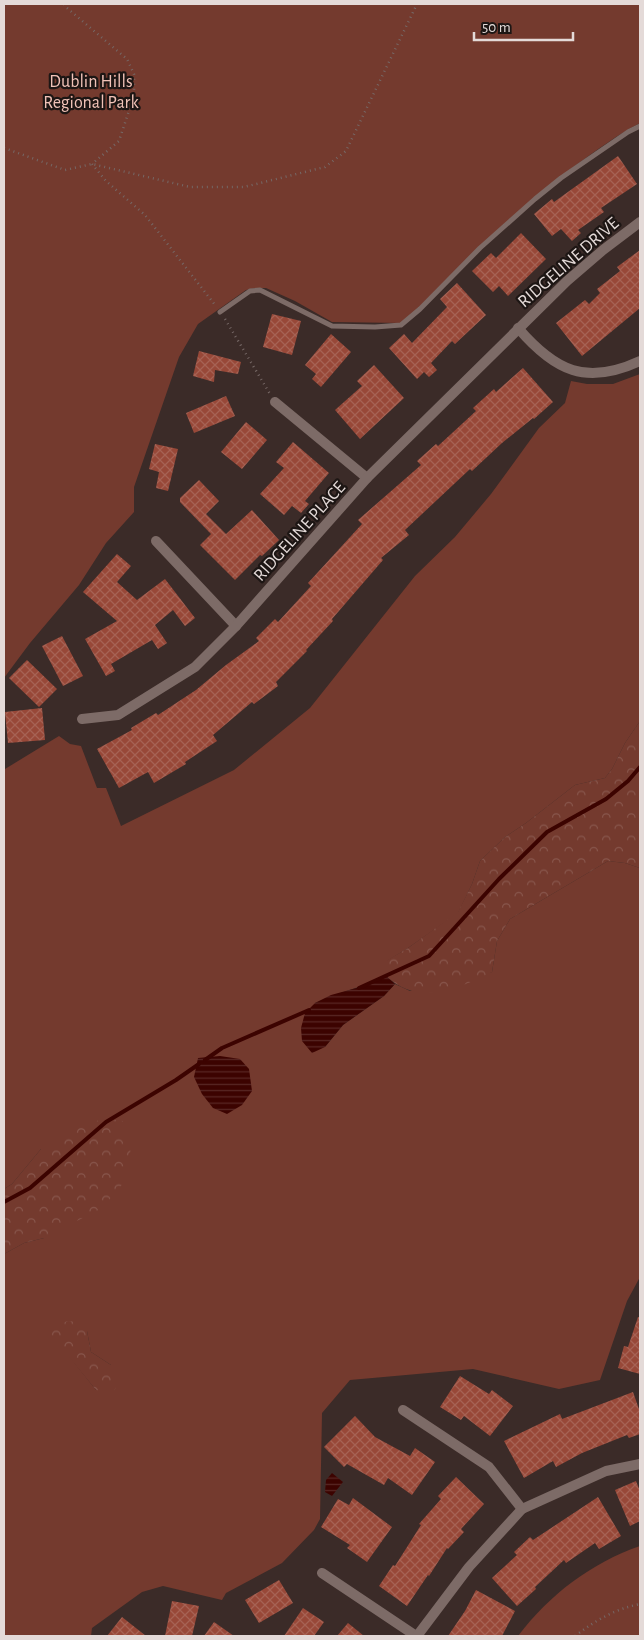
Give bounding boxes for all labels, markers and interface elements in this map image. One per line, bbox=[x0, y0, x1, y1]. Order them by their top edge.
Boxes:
scale bar bbox=[474, 10, 573, 42]
text: 50 m bbox=[482, 20, 511, 35]
park label: Dublin Hills Regional Park bbox=[43, 73, 139, 112]
street label: RIDGELINE DRIVE bbox=[515, 214, 623, 311]
street label: RIDGELINE PLACE bbox=[250, 478, 349, 585]

